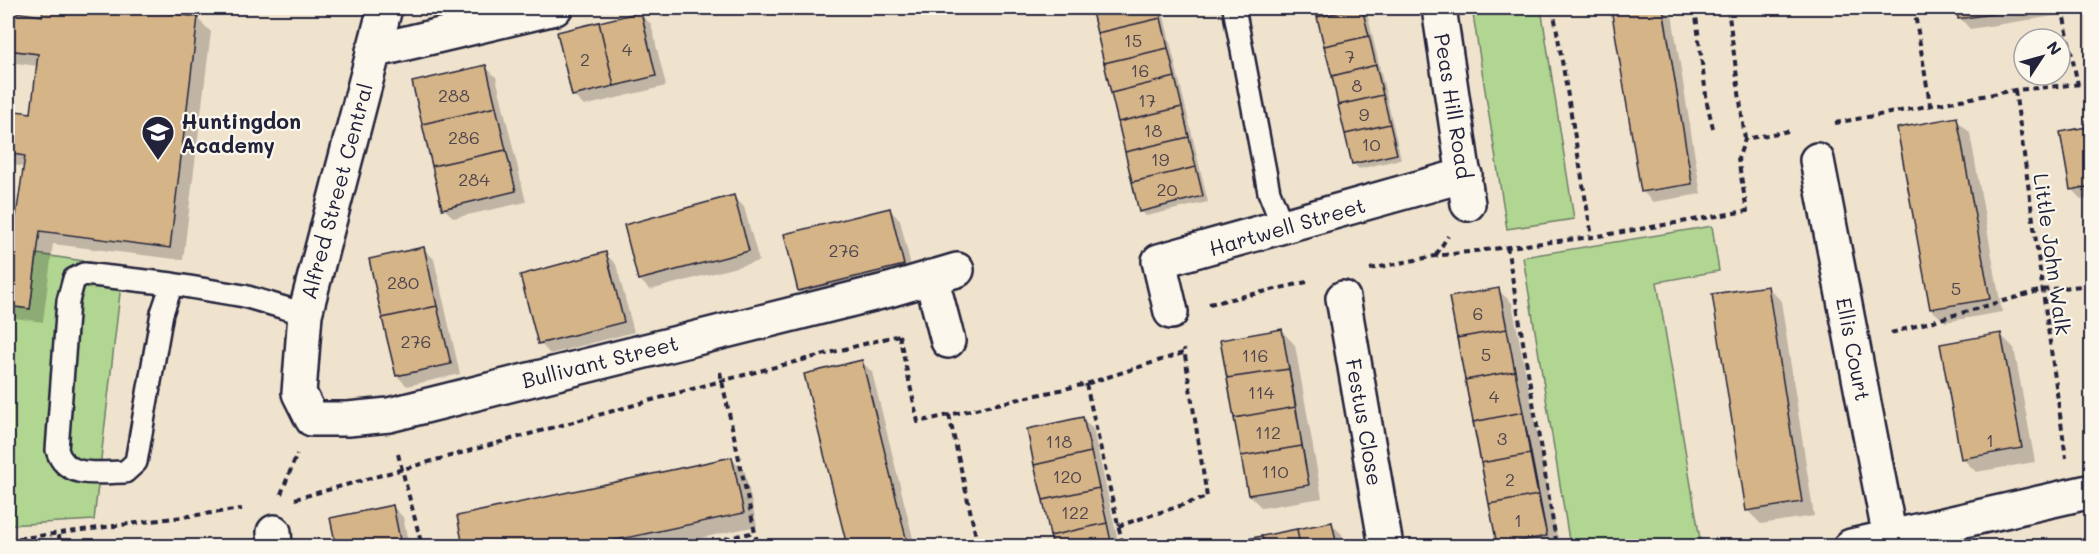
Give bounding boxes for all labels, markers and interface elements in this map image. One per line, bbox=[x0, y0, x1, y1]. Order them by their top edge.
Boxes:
north arrow bbox=[2012, 27, 2072, 87]
house number: 15 bbox=[1124, 28, 1142, 52]
street label: Peas Hill Road bbox=[1429, 31, 1479, 181]
house number: 4 bbox=[622, 37, 633, 61]
text: N bbox=[2042, 37, 2067, 59]
house number: 7 bbox=[1345, 44, 1355, 68]
house number: 2 bbox=[580, 47, 590, 71]
house number: 16 bbox=[1131, 58, 1149, 82]
house number: 8 bbox=[1352, 73, 1363, 97]
street label: Alfred Street Central bbox=[294, 80, 378, 302]
house number: 288 bbox=[438, 83, 470, 107]
house number: 17 bbox=[1138, 88, 1156, 112]
house number: 9 bbox=[1359, 102, 1370, 126]
place label: Huntingdon Academy bbox=[181, 107, 301, 159]
school or university icon: Huntingdon Academy bbox=[140, 114, 176, 161]
house number: 18 bbox=[1144, 118, 1163, 142]
house number: 286 bbox=[448, 125, 480, 149]
house number: 10 bbox=[1361, 132, 1381, 156]
house number: 19 bbox=[1151, 147, 1170, 171]
house number: 284 bbox=[458, 167, 490, 191]
street label: Little John Walk bbox=[2028, 171, 2078, 337]
house number: 20 bbox=[1156, 177, 1178, 201]
street label: Hartwell Street bbox=[1206, 191, 1368, 261]
house number: 276 bbox=[829, 238, 859, 262]
house number: 280 bbox=[387, 270, 419, 294]
house number: 5 bbox=[1951, 276, 1961, 300]
street label: Ellis Court bbox=[1831, 295, 1877, 403]
house number: 6 bbox=[1473, 301, 1483, 325]
house number: 276 bbox=[401, 329, 431, 353]
street label: Bullivant Street bbox=[519, 329, 681, 393]
house number: 5 bbox=[1481, 342, 1491, 366]
house number: 116 bbox=[1242, 343, 1268, 367]
street label: Festus Close bbox=[1341, 356, 1389, 488]
house number: 114 bbox=[1248, 380, 1275, 404]
house number: 4 bbox=[1489, 384, 1500, 408]
house number: 112 bbox=[1255, 420, 1281, 444]
house number: 3 bbox=[1497, 426, 1507, 450]
house number: 1 bbox=[1986, 428, 1994, 452]
house number: 118 bbox=[1046, 429, 1073, 453]
house number: 110 bbox=[1261, 459, 1289, 483]
house number: 120 bbox=[1052, 464, 1082, 488]
house number: 2 bbox=[1505, 467, 1515, 491]
house number: 122 bbox=[1061, 500, 1089, 524]
house number: 1 bbox=[1514, 508, 1522, 532]

